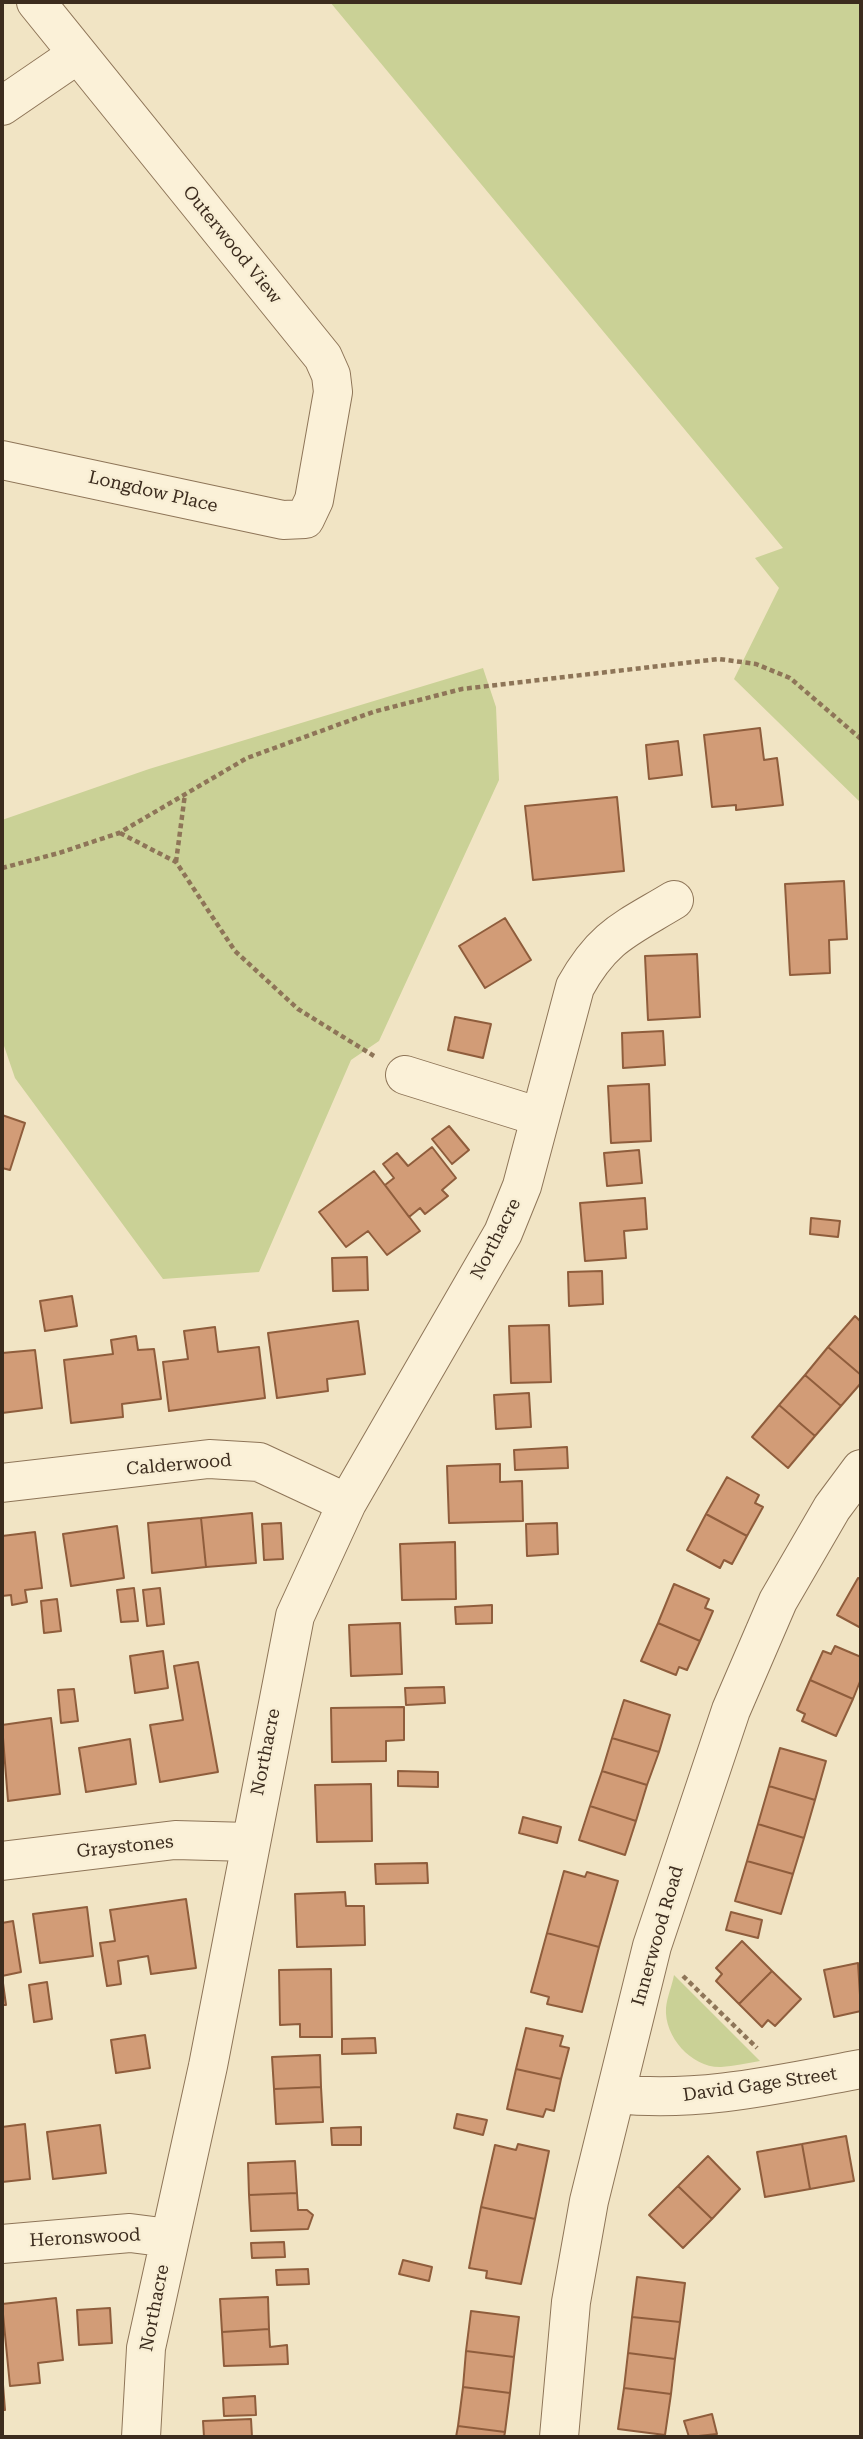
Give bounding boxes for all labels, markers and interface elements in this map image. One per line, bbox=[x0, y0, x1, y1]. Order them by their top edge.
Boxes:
street label: Outerwood View bbox=[178, 182, 286, 308]
street label: Longdow Place bbox=[86, 467, 220, 517]
street label: Northacre bbox=[466, 1195, 526, 1283]
street label: Calderwood bbox=[125, 1450, 233, 1480]
street label: Northacre bbox=[247, 1707, 285, 1797]
street label: Graystones bbox=[76, 1831, 174, 1863]
street label: Innerwood Road bbox=[628, 1864, 688, 2008]
street label: David Gage Street bbox=[682, 2063, 838, 2107]
street label: Heronswood bbox=[29, 2224, 141, 2252]
street label: Northacre bbox=[136, 2263, 174, 2353]

